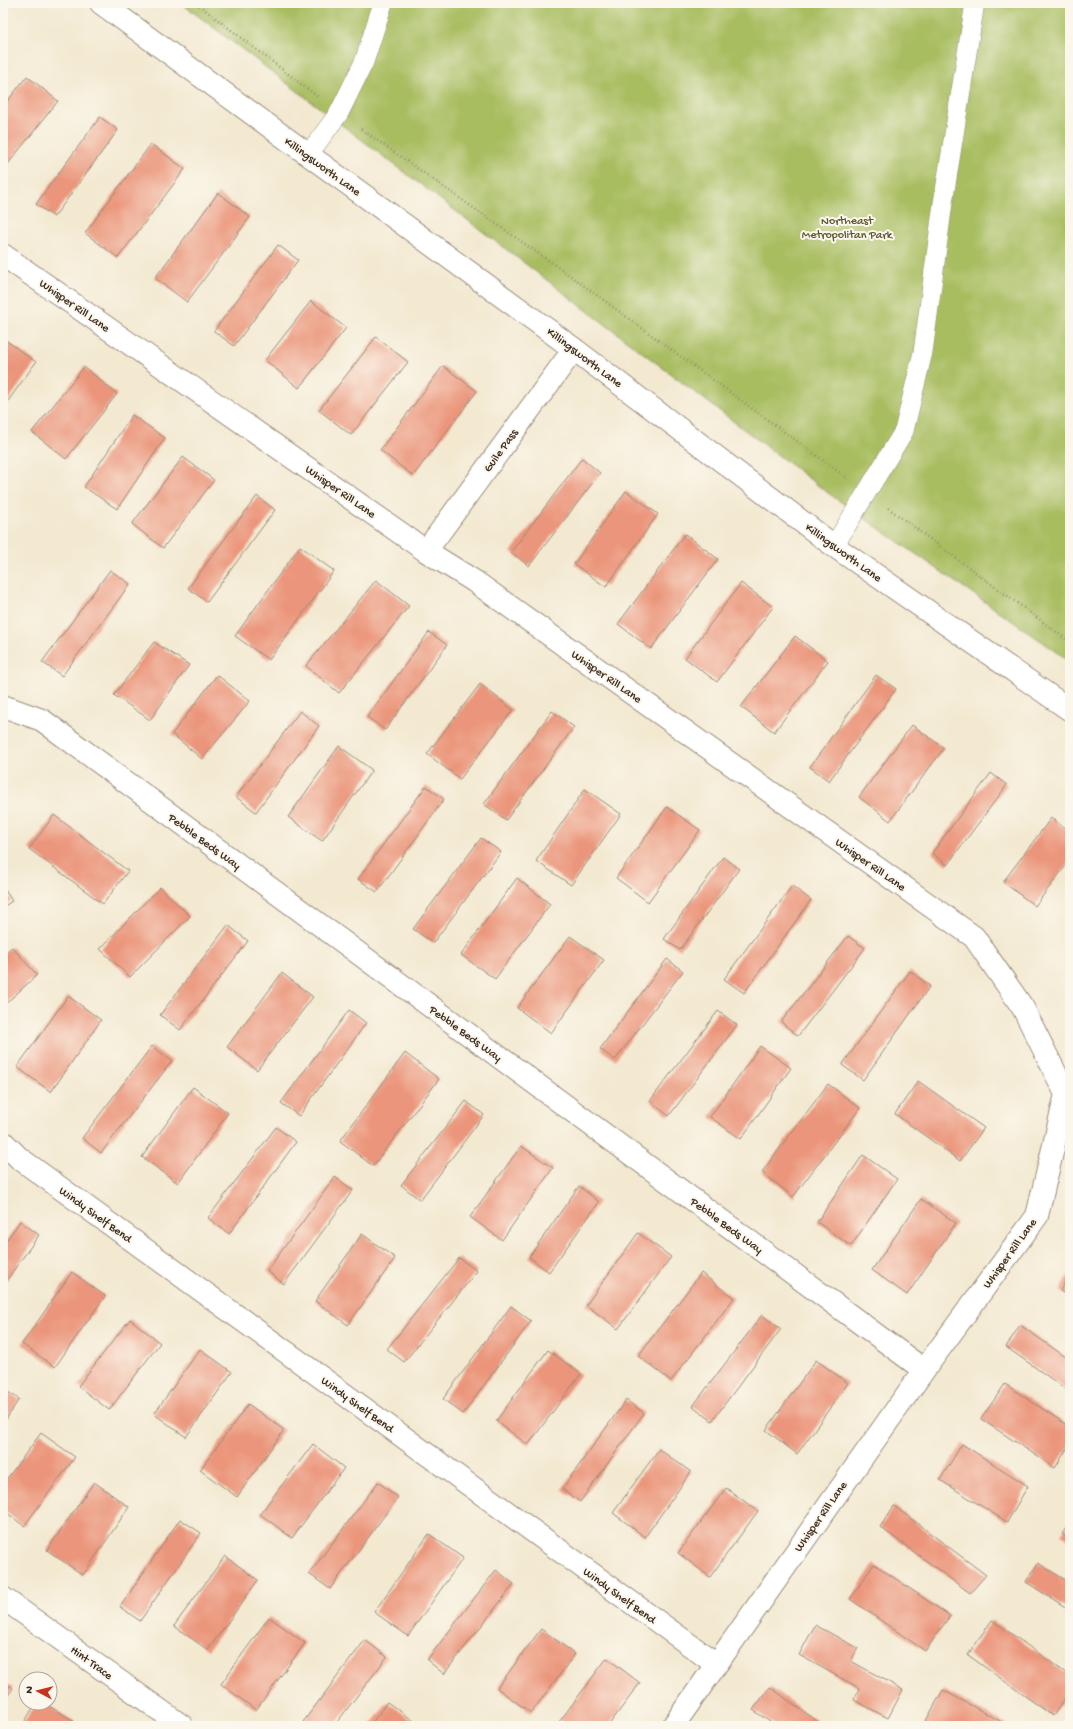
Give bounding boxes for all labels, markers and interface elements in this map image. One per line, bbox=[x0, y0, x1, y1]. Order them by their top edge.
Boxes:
street label: Killingsworth Lane bbox=[281, 135, 363, 200]
park label: Northeast Metropolitan Park bbox=[802, 215, 894, 243]
street label: Whisper Rill Lane bbox=[36, 277, 112, 337]
street label: Killingsworth Lane bbox=[543, 326, 625, 392]
street label: Guile Pass bbox=[481, 427, 522, 475]
street label: Whisper Rill Lane bbox=[302, 463, 378, 523]
street label: Killingsworth Lane bbox=[802, 521, 884, 586]
street label: Whisper Rill Lane bbox=[568, 648, 644, 708]
street label: Pebble Beds Way bbox=[164, 811, 243, 874]
street label: Whisper Rill Lane bbox=[832, 836, 908, 896]
street label: Pebble Beds Way bbox=[425, 1003, 504, 1066]
street label: Windy Shelf Bend bbox=[56, 1184, 135, 1247]
street label: Pebble Beds Way bbox=[686, 1195, 765, 1258]
street label: Whisper Rill Lane bbox=[981, 1216, 1041, 1292]
street label: Windy Shelf Bend bbox=[318, 1374, 397, 1437]
street label: Whisper Rill Lane bbox=[792, 1479, 852, 1555]
street label: Windy Shelf Bend bbox=[580, 1565, 659, 1628]
street label: Hint Trace bbox=[67, 1644, 115, 1684]
north arrow bbox=[18, 1671, 58, 1711]
text: N bbox=[24, 1686, 36, 1694]

